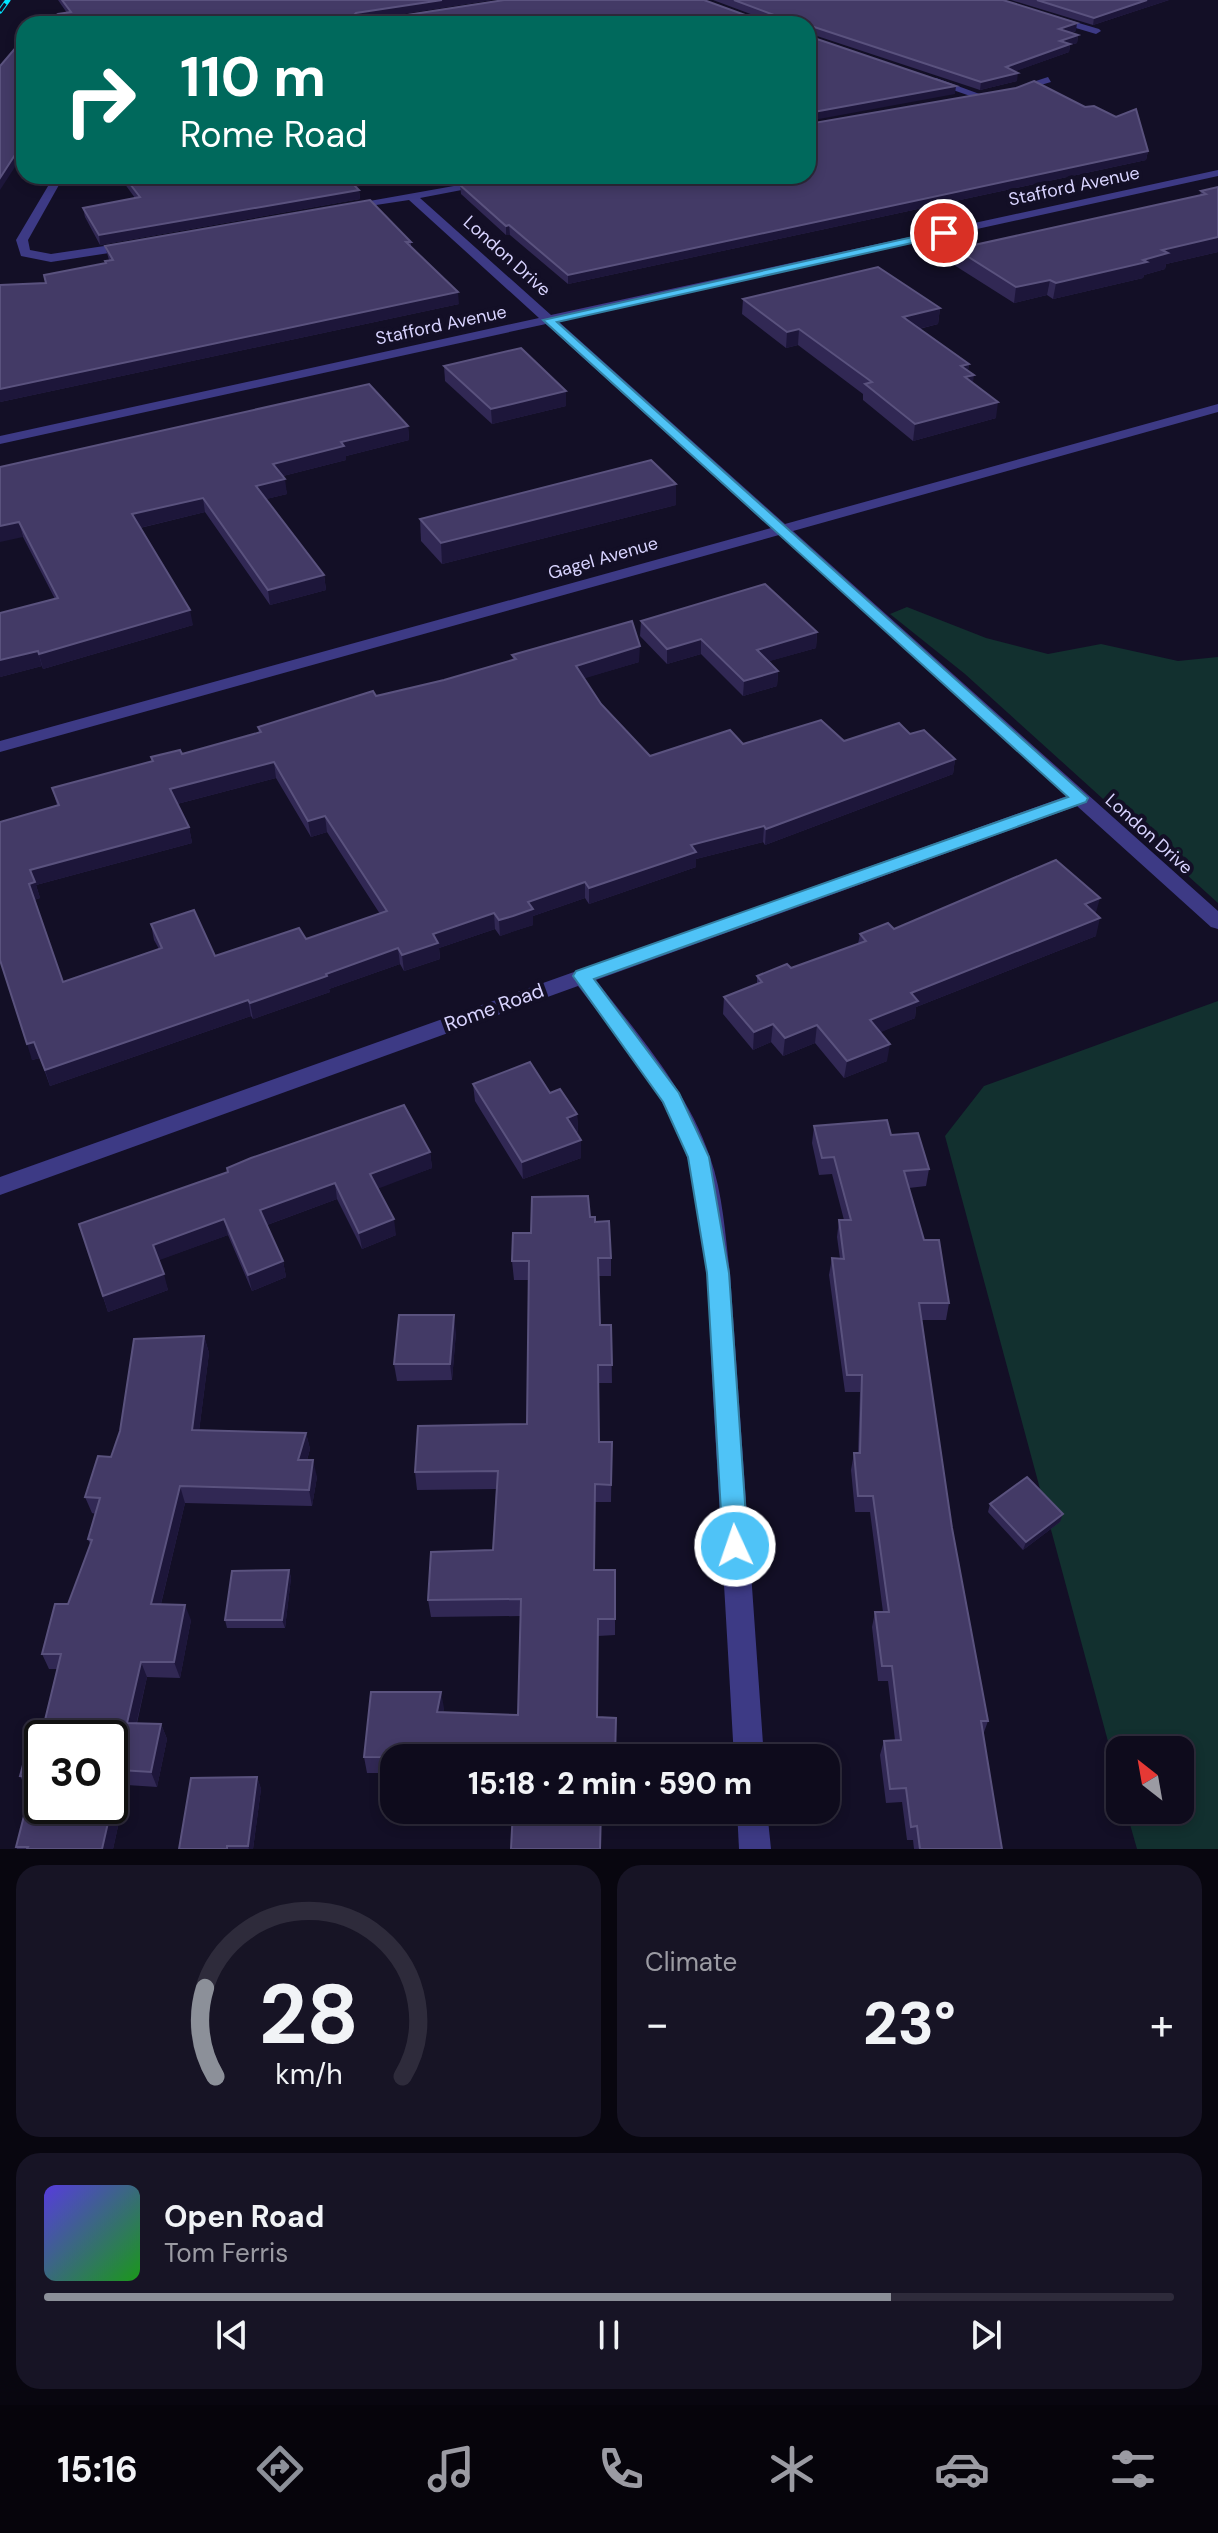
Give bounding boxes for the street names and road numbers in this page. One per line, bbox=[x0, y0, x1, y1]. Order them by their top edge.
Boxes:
street label: Stafford Avenue bbox=[1006, 160, 1142, 212]
street label: London Drive bbox=[458, 210, 556, 302]
street label: Stafford Avenue bbox=[373, 299, 509, 351]
street label: Gagel Avenue bbox=[545, 531, 661, 585]
street label: London Drive bbox=[1100, 788, 1198, 880]
street label: Rome Road bbox=[441, 977, 547, 1037]

